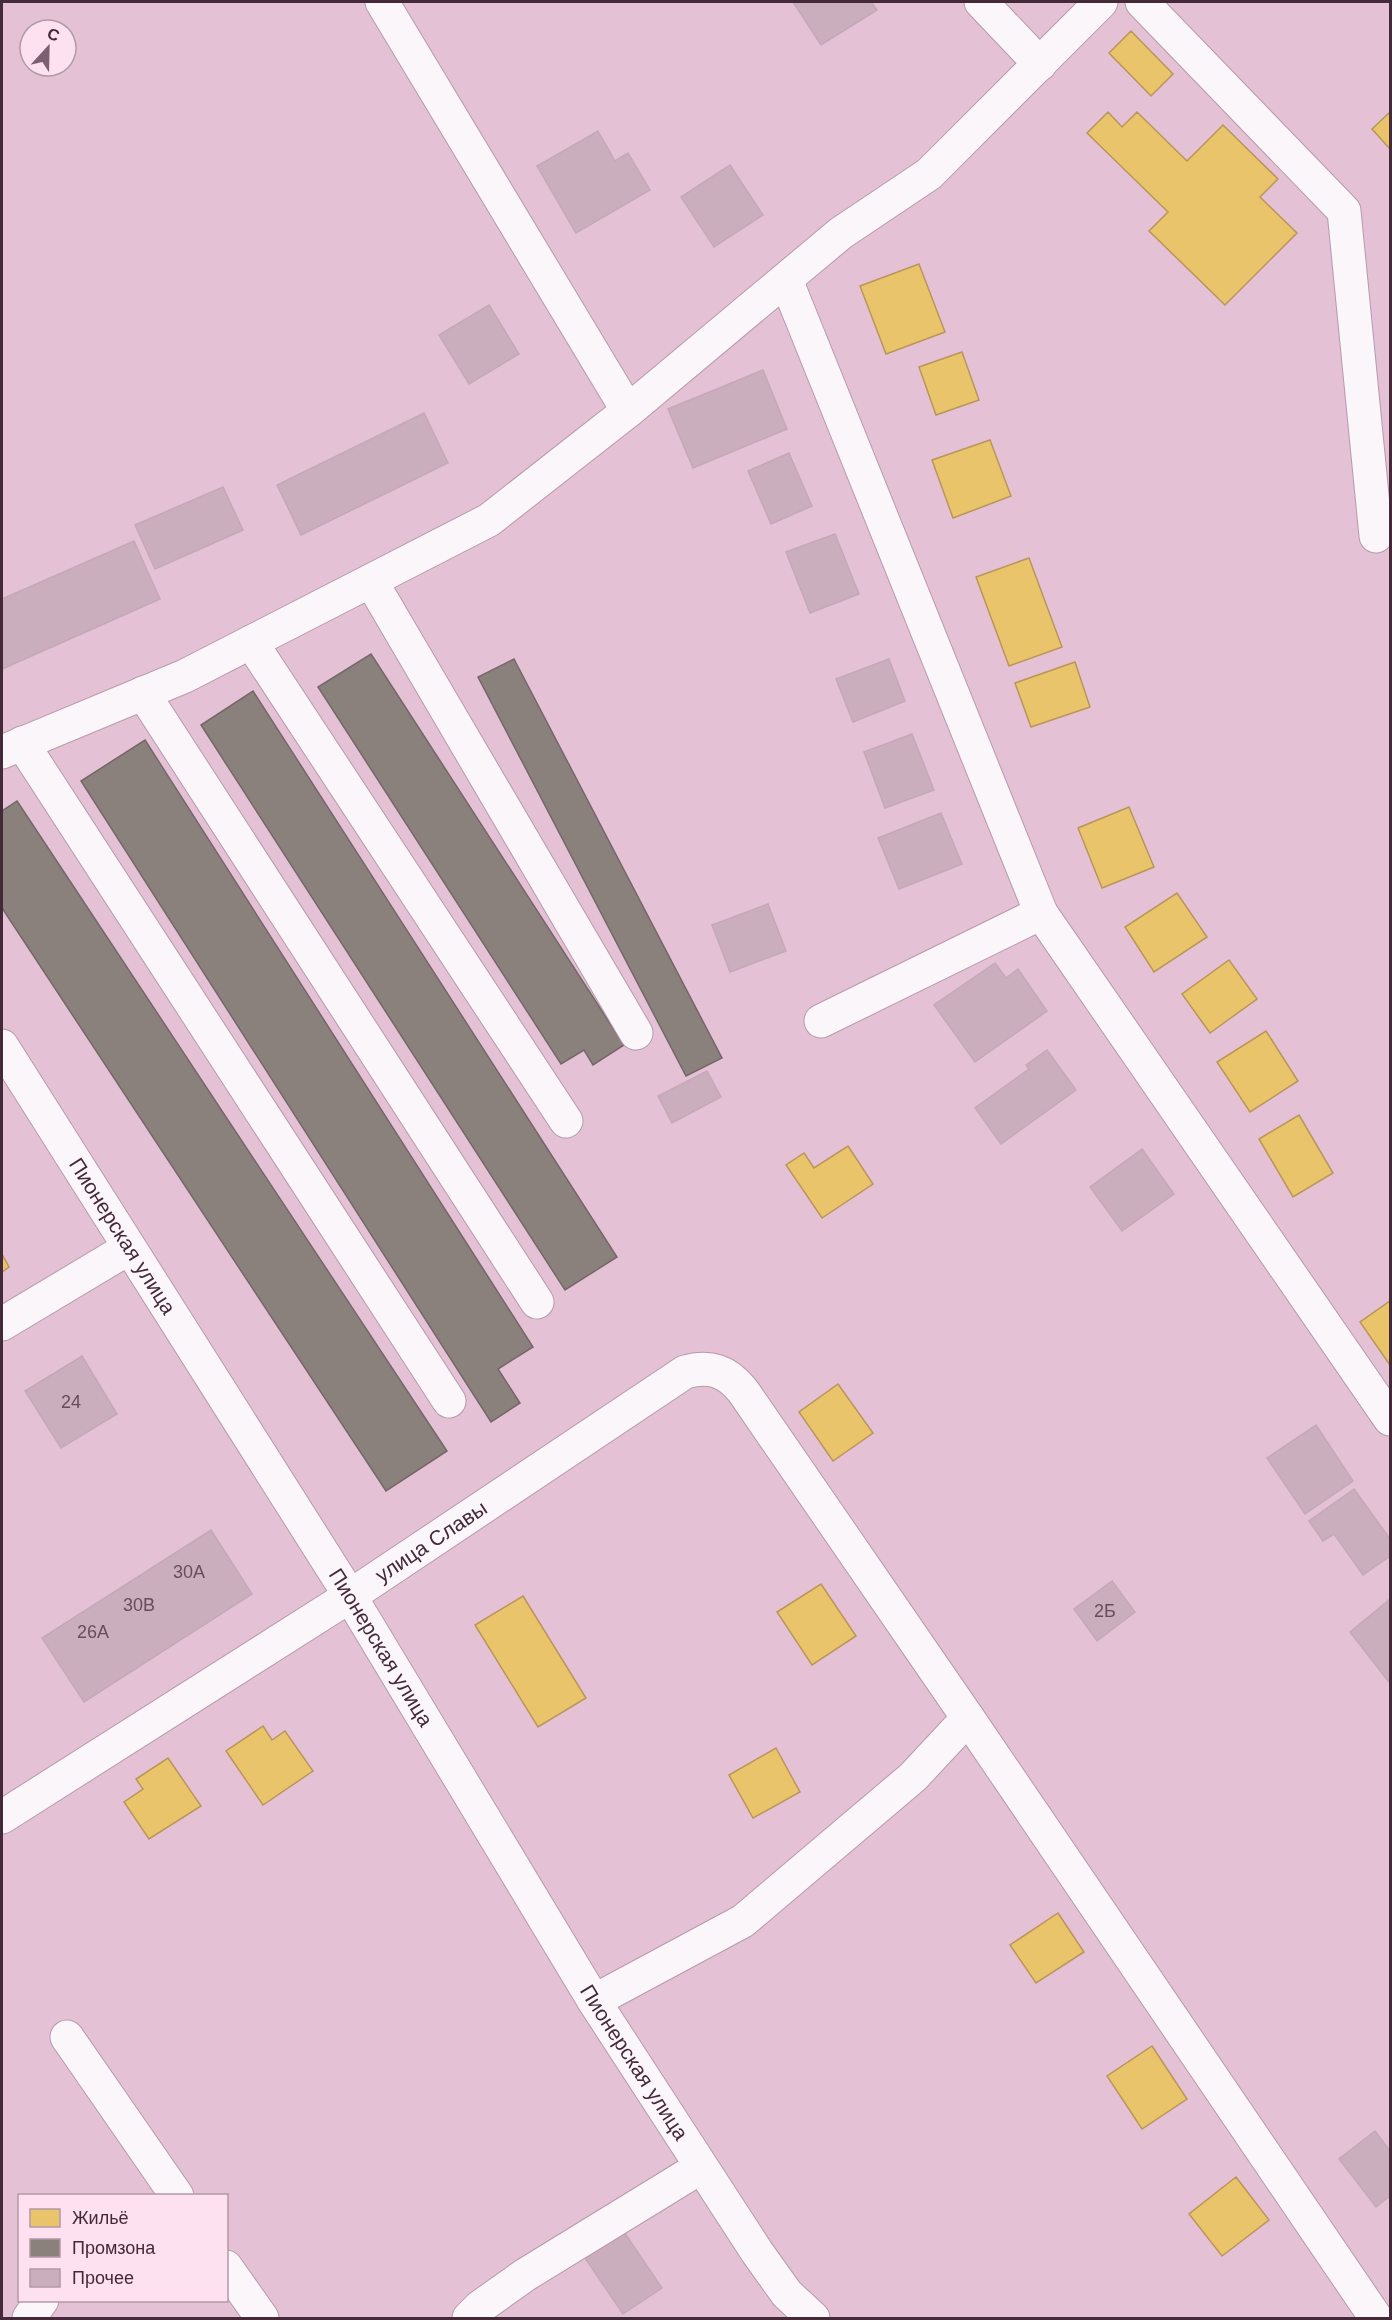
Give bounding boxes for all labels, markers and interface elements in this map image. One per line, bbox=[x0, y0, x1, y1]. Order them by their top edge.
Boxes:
north arrow bbox=[18, 18, 78, 78]
text: С bbox=[45, 25, 62, 45]
street label: Пионерская улица bbox=[65, 1154, 181, 1318]
house number: 24 bbox=[61, 1392, 81, 1412]
street label: улица Славы bbox=[371, 1496, 491, 1587]
house number: 30А bbox=[173, 1562, 205, 1582]
street label: Пионерская улица bbox=[325, 1564, 438, 1731]
house number: 30В bbox=[123, 1595, 155, 1615]
house number: 2Б bbox=[1094, 1601, 1116, 1621]
house number: 26А bbox=[77, 1622, 109, 1642]
street label: Пионерская улица bbox=[576, 1980, 693, 2144]
legend bbox=[18, 2194, 228, 2302]
text: Жильё bbox=[72, 2208, 129, 2228]
text: Промзона bbox=[72, 2238, 156, 2258]
text: Прочее bbox=[72, 2268, 134, 2288]

